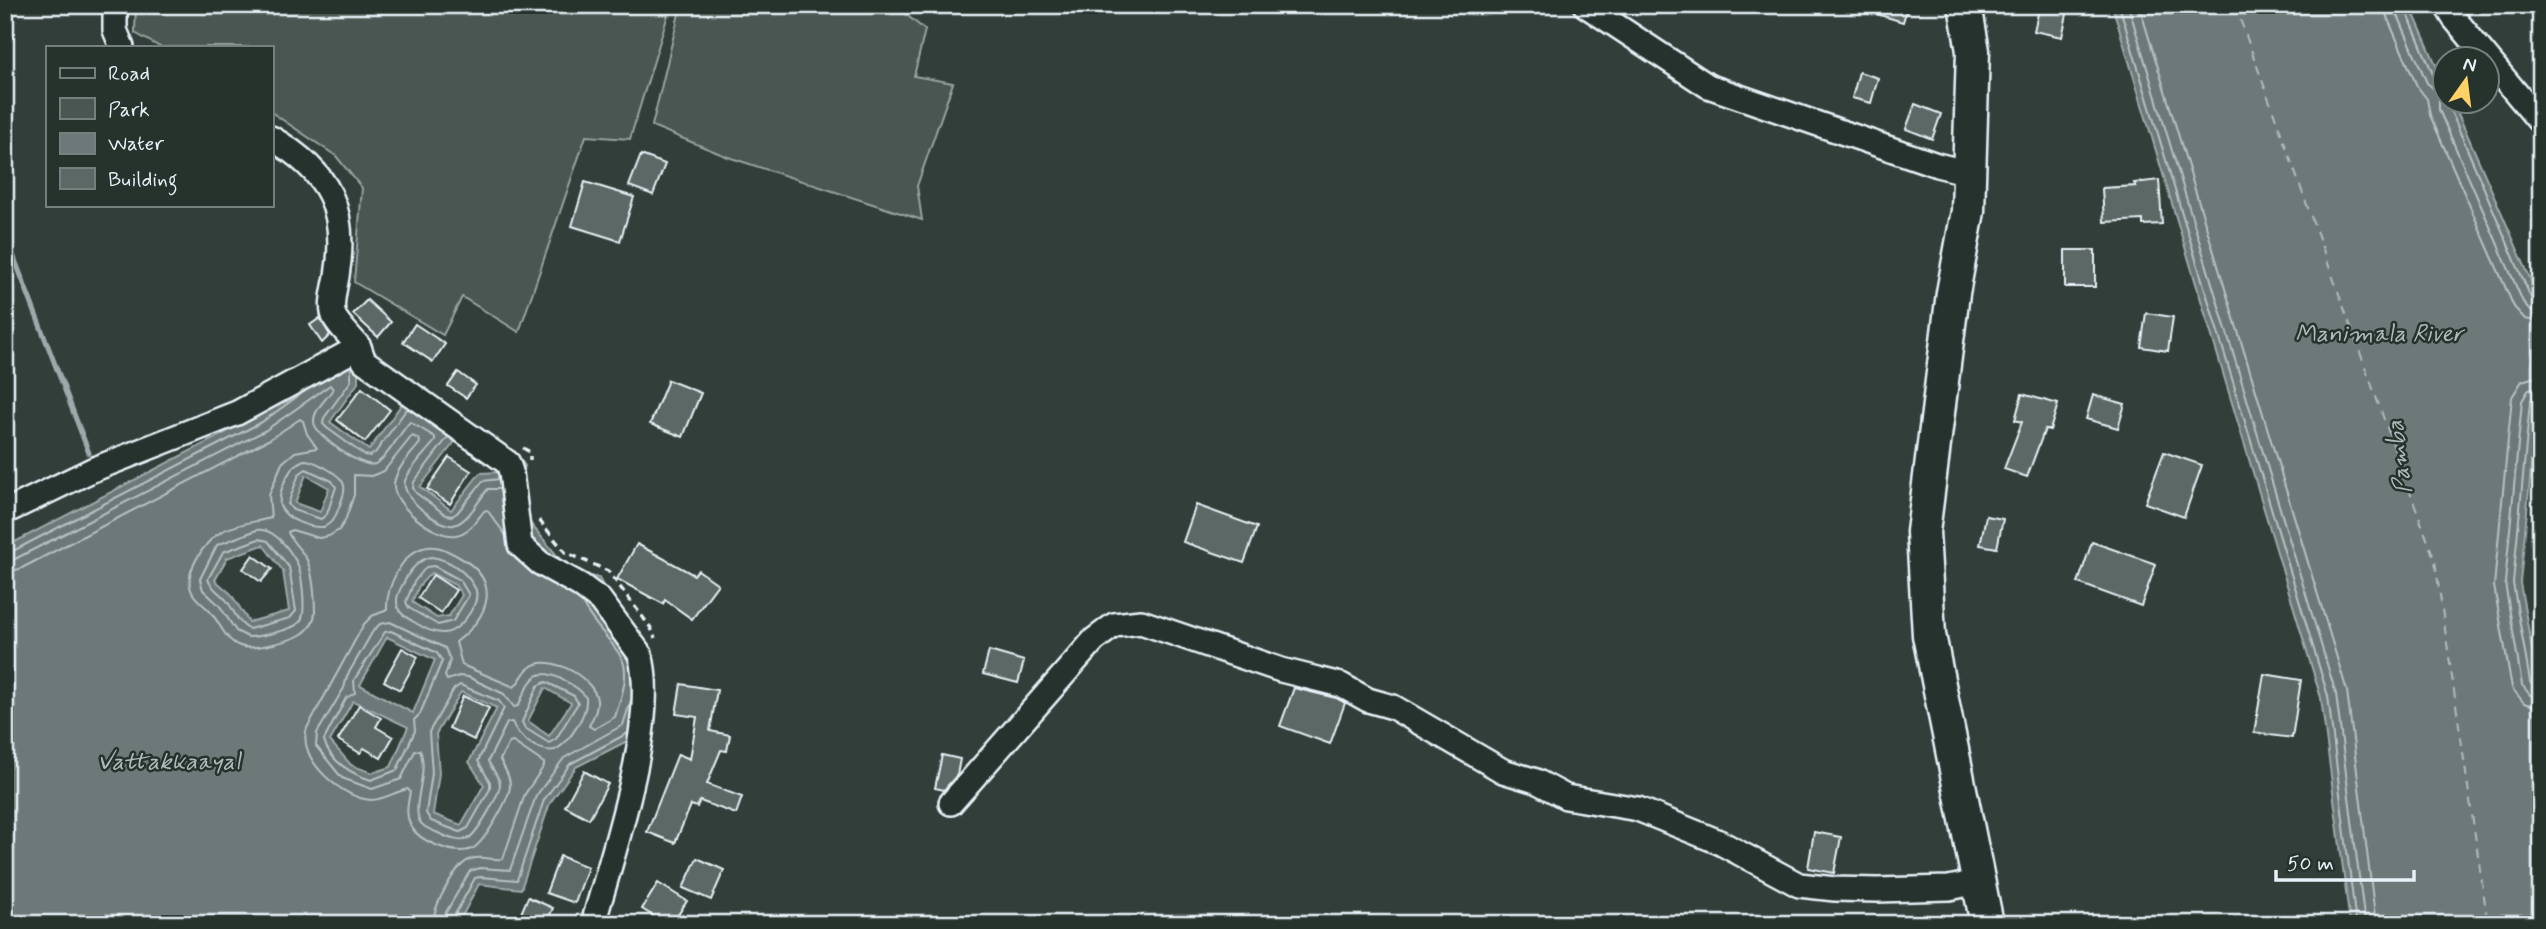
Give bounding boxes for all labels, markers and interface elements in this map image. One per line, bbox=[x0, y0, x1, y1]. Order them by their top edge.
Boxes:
legend bbox=[46, 46, 273, 206]
north arrow bbox=[2430, 46, 2500, 116]
text: N bbox=[2461, 51, 2479, 79]
text: Road bbox=[108, 60, 150, 88]
text: Park bbox=[108, 96, 150, 124]
text: Water bbox=[108, 130, 164, 158]
text: Building bbox=[108, 166, 178, 196]
water label: Manimala River bbox=[2295, 319, 2466, 350]
water label: Pamba bbox=[2380, 418, 2420, 495]
water label: Vattakkaayal bbox=[97, 747, 243, 778]
scale bar bbox=[2276, 838, 2415, 882]
text: 50 m bbox=[2287, 850, 2334, 878]

